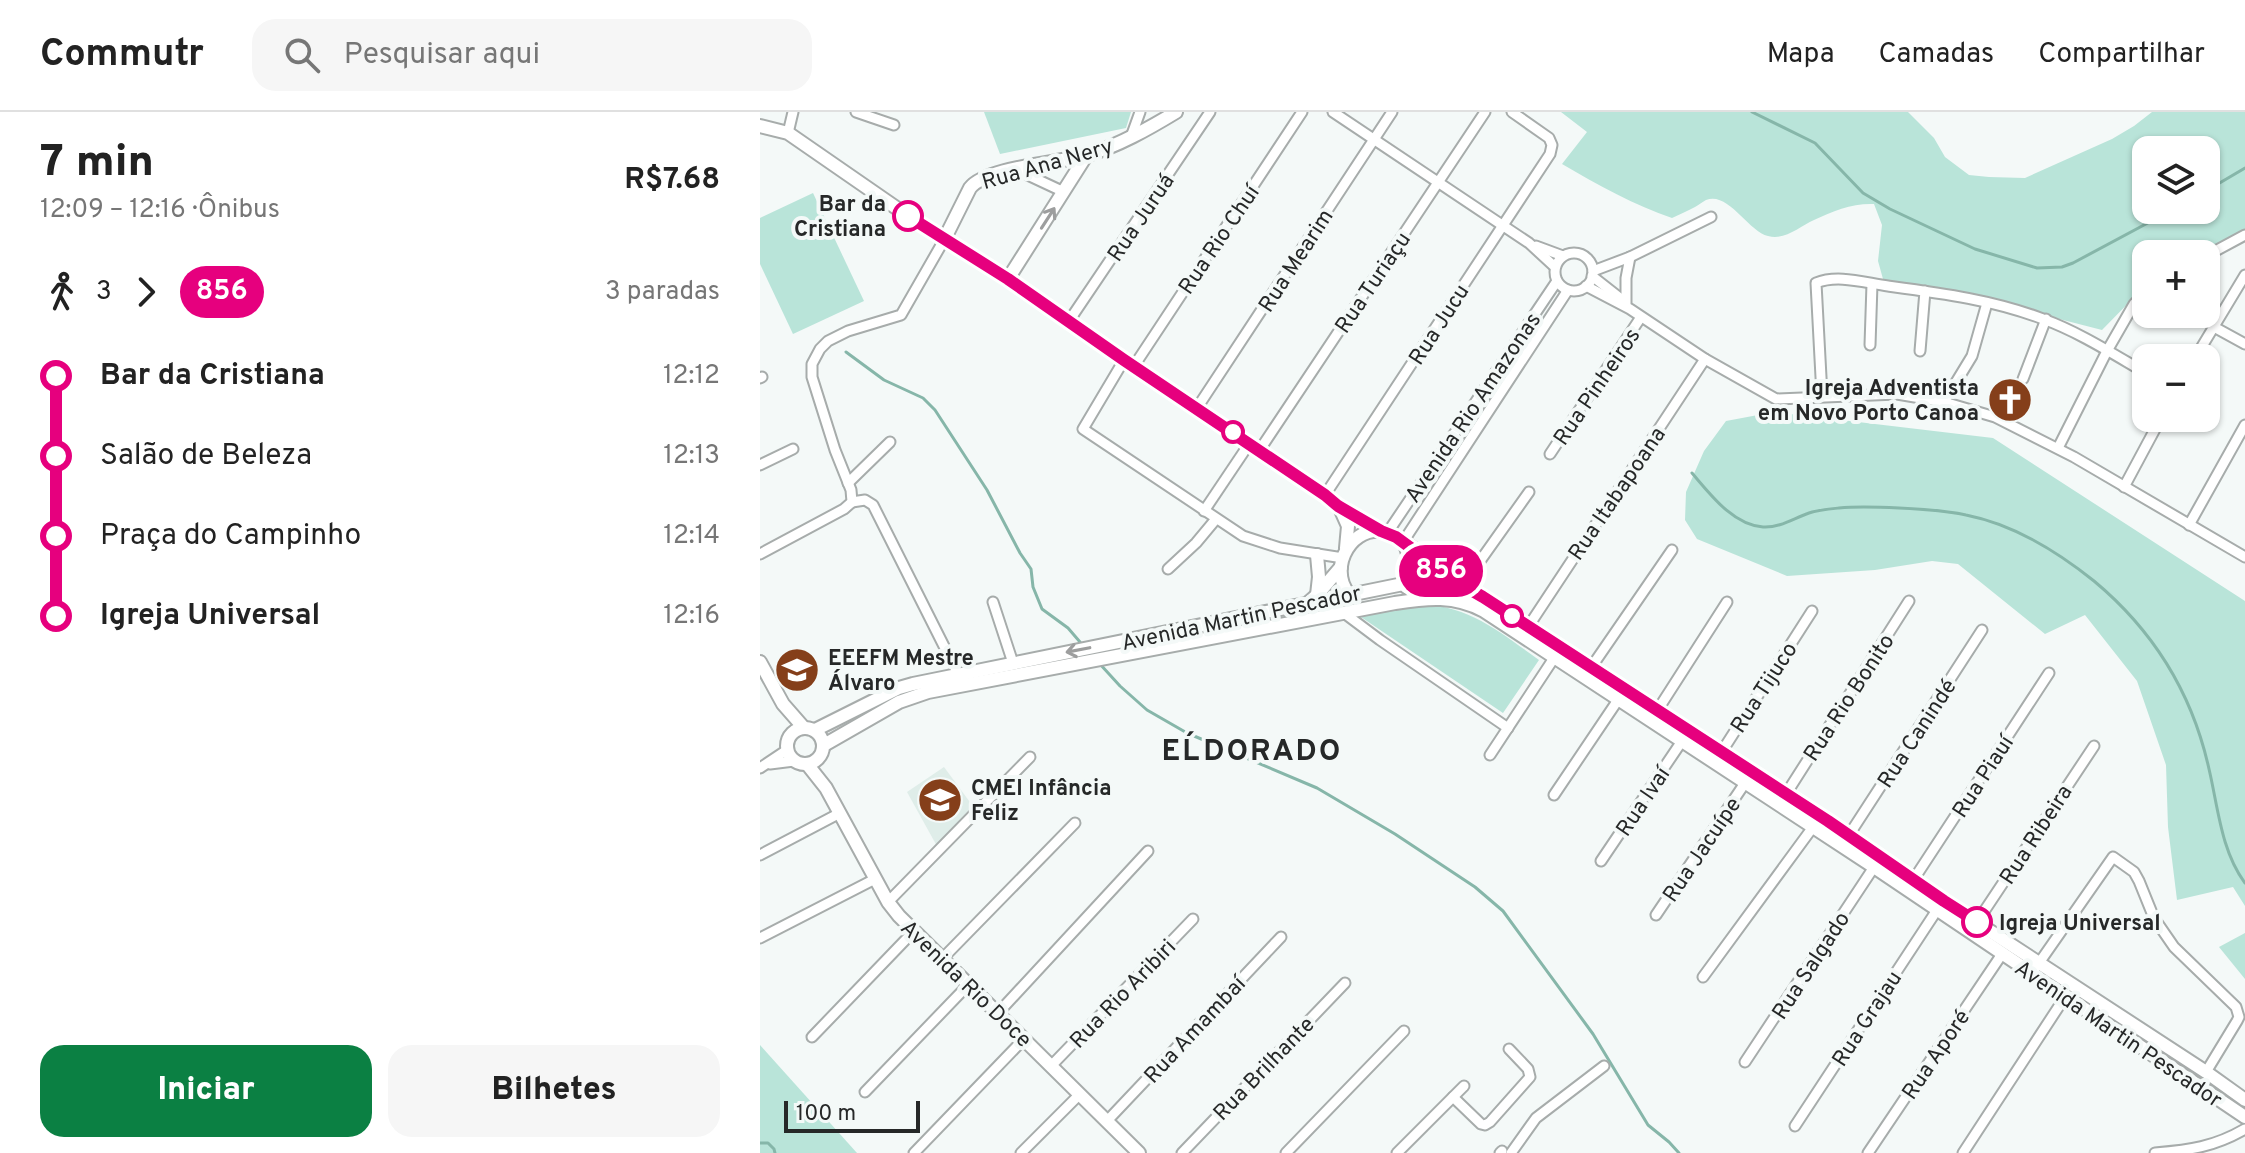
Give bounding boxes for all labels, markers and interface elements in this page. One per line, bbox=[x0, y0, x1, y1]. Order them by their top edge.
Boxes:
search box bbox=[252, 19, 812, 91]
text: Commutr bbox=[40, 31, 204, 80]
icon: search bbox=[280, 33, 324, 77]
text: Pesquisar aqui bbox=[344, 37, 540, 74]
text: Mapa bbox=[1767, 37, 1834, 73]
text: Camadas bbox=[1878, 37, 1994, 73]
text: Compartilhar bbox=[2038, 37, 2205, 73]
street label: Rua Ana Nery bbox=[979, 134, 1116, 197]
text: 7 min bbox=[40, 136, 154, 192]
map controls bbox=[2132, 136, 2220, 432]
button: layers bbox=[2132, 136, 2220, 224]
text: R$7.68 bbox=[624, 162, 720, 199]
street label: Rua Juruá bbox=[1103, 169, 1181, 268]
street label: Rua Rio Chuí bbox=[1174, 179, 1268, 300]
place label: Bar da Cristiana bbox=[794, 192, 886, 244]
text: 12:09 – 12:16 · Ônibus bbox=[40, 194, 280, 227]
marker: Bar da Cristiana bbox=[893, 201, 923, 231]
street label: Rua Mearim bbox=[1254, 205, 1340, 318]
one-way arrow bbox=[1039, 207, 1056, 229]
street label: Rua Turiaçu bbox=[1330, 228, 1418, 339]
button: + bbox=[2132, 240, 2220, 328]
icon: walk bbox=[40, 270, 84, 314]
icon: forward bbox=[124, 270, 168, 314]
text: 856 bbox=[196, 274, 248, 310]
text: 3 bbox=[96, 276, 112, 309]
text: 3 paradas bbox=[605, 276, 720, 309]
street label: Rua Jucu bbox=[1404, 280, 1476, 371]
street label: Avenida Rio Amazonas bbox=[1400, 308, 1548, 509]
street label: Rua Pinheiros bbox=[1549, 324, 1647, 451]
button: − bbox=[2132, 344, 2220, 432]
text: Bar da Cristiana bbox=[100, 358, 325, 395]
text: 12:12 bbox=[663, 360, 720, 393]
place label: Igreja Adventista em Novo Porto Canoa bbox=[1758, 376, 1979, 428]
church icon: Igreja Adventista em Novo Porto Canoa bbox=[1986, 376, 2034, 424]
unlabelled marker bbox=[1222, 421, 1244, 443]
street label: Rua Itabapoana bbox=[1563, 422, 1673, 566]
text: Salão de Beleza bbox=[100, 438, 312, 475]
text: 12:13 bbox=[663, 440, 720, 473]
text: Praça do Campinho bbox=[100, 518, 361, 555]
text: 12:14 bbox=[663, 520, 720, 553]
line badge: 856 bbox=[1395, 545, 1487, 597]
text: 856 bbox=[1415, 553, 1467, 589]
street label: Avenida Martin Pescador bbox=[1119, 581, 1364, 658]
text: Igreja Universal bbox=[100, 598, 320, 635]
text: 12:16 bbox=[663, 600, 720, 633]
unlabelled marker bbox=[1501, 605, 1523, 627]
street label: Rua Rio Bonito bbox=[1799, 630, 1901, 767]
street label: Rua Tijuco bbox=[1726, 638, 1804, 739]
one-way arrow bbox=[1065, 643, 1091, 658]
school or university icon: EEEFM Mestre Álvaro bbox=[773, 646, 821, 694]
place label: EEEFM Mestre Álvaro bbox=[828, 646, 974, 698]
street label: Rua Canindé bbox=[1873, 675, 1963, 794]
street label: Rua Piauí bbox=[1948, 729, 2022, 824]
district label: EL´DORADO bbox=[1162, 731, 1342, 771]
street label: Rua Ivaí bbox=[1611, 761, 1678, 842]
school or university icon: CMEI Infância Feliz bbox=[916, 776, 964, 824]
place label: CMEI Infância Feliz bbox=[971, 776, 1111, 828]
street label: Rua Ribeira bbox=[1995, 780, 2079, 890]
street label: Rua Jacuípe bbox=[1658, 793, 1748, 908]
street label: Rua Salgado bbox=[1767, 907, 1857, 1025]
marker: Igreja Universal bbox=[1962, 907, 1992, 937]
place label: Igreja Universal bbox=[1999, 911, 2161, 938]
street label: Avenida Rio Doce bbox=[894, 915, 1037, 1054]
street label: Rua Rio Aribiri bbox=[1065, 935, 1183, 1055]
street label: Avenida Martin Pescador bbox=[2009, 956, 2227, 1115]
street label: Rua Grajau bbox=[1827, 966, 1909, 1072]
street label: Rua Amambaí bbox=[1139, 970, 1254, 1090]
street label: Rua Aporé bbox=[1897, 1005, 1977, 1105]
street label: Rua Brilhante bbox=[1208, 1012, 1321, 1127]
button: Iniciar bbox=[40, 1045, 372, 1137]
button: Bilhetes bbox=[388, 1045, 720, 1137]
scale bar bbox=[784, 1097, 920, 1133]
text: 100 m bbox=[796, 1101, 856, 1128]

